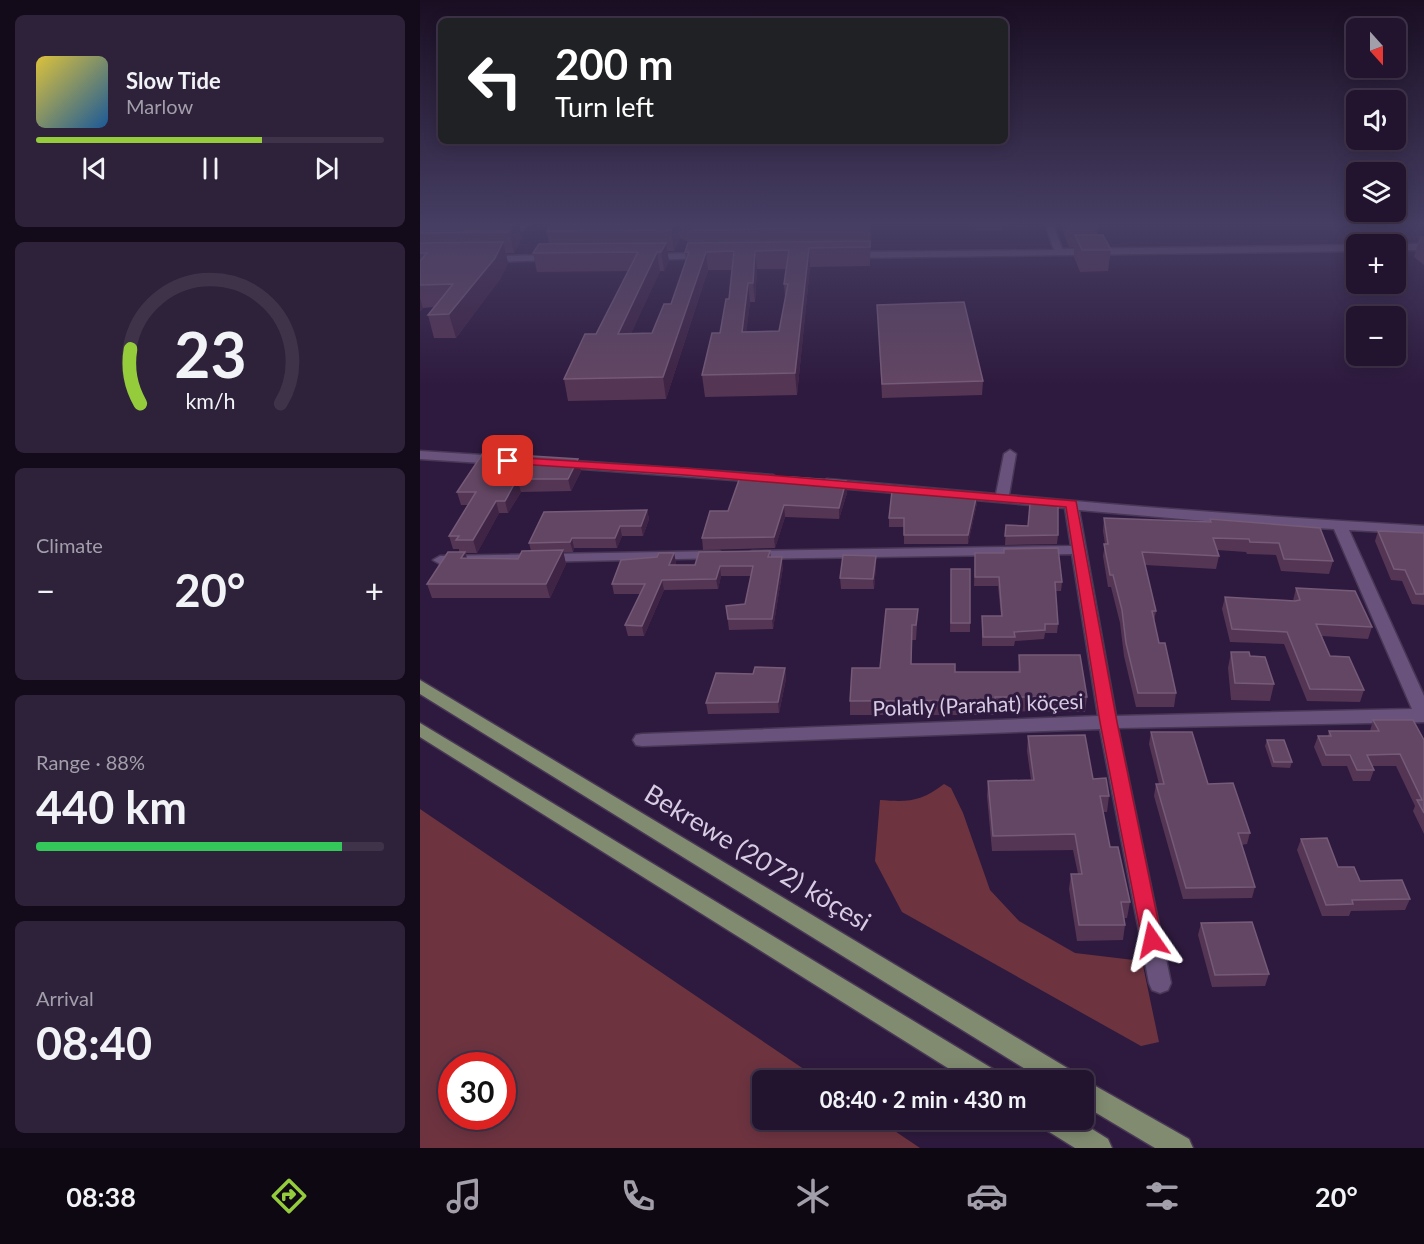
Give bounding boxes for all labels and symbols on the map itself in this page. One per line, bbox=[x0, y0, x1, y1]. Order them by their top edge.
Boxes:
north arrow bbox=[1346, 18, 1406, 78]
pin bbox=[482, 435, 533, 486]
street label: Polatly (Parahat) köçesi bbox=[872, 688, 1084, 720]
street label: Bekrewe (2072) köçesi bbox=[639, 777, 877, 937]
position arrow bbox=[1120, 908, 1184, 972]
speed limit sign: 30 bbox=[438, 1052, 516, 1130]

